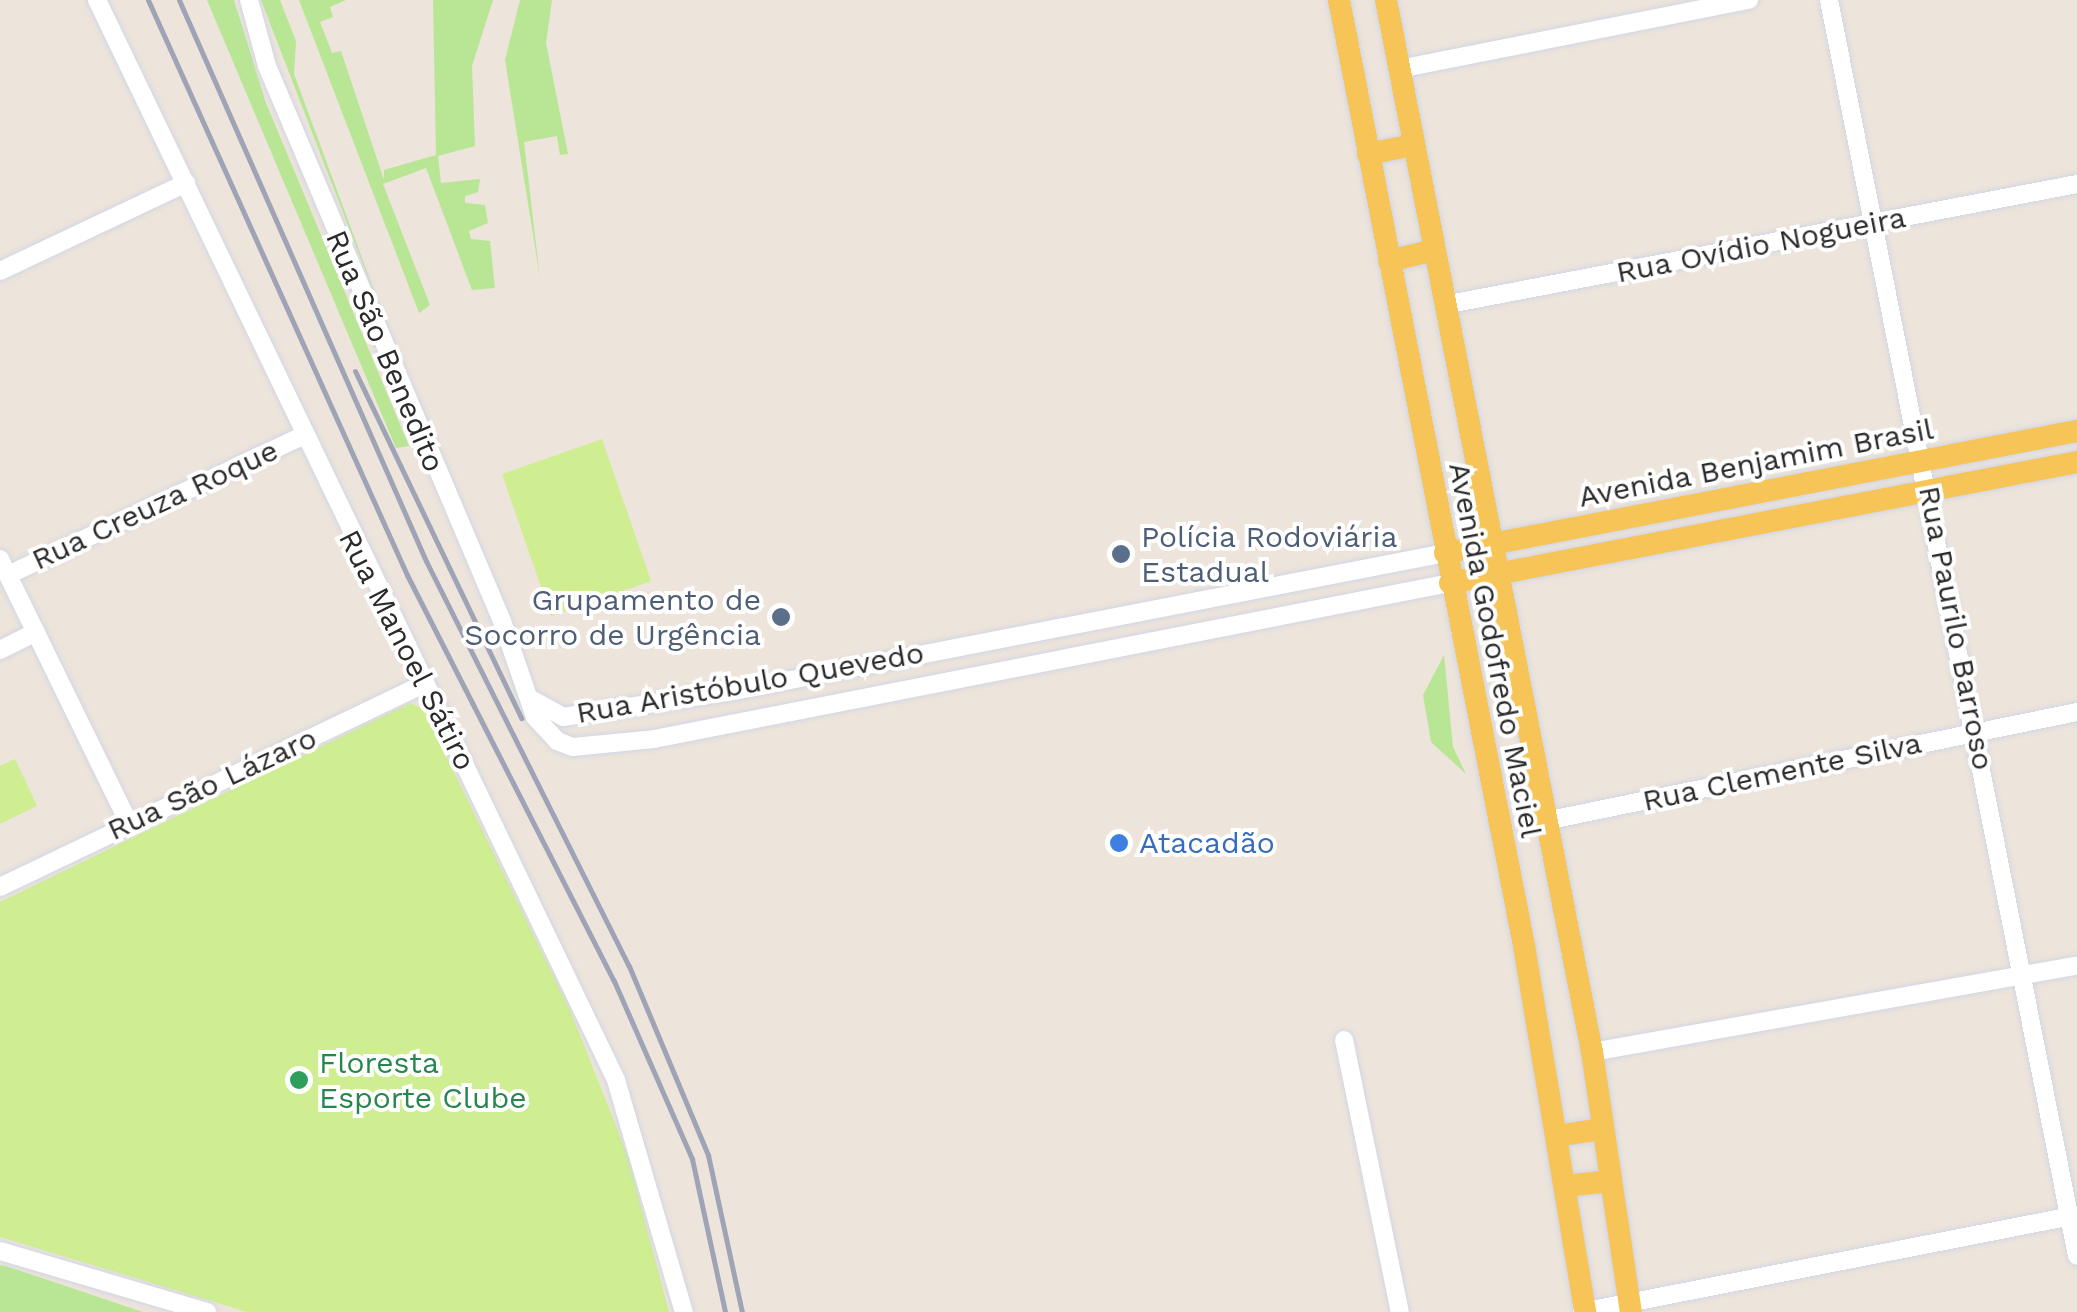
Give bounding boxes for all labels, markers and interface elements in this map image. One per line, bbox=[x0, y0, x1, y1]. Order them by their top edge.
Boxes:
street label: Rua Ovídio Nogueira bbox=[1613, 199, 1909, 291]
street label: Rua São Benedito bbox=[318, 224, 452, 478]
street label: Avenida Benjamim Brasil bbox=[1575, 411, 1937, 515]
street label: Rua Creuza Roque bbox=[26, 432, 284, 578]
street label: Avenida Godofredo Maciel bbox=[1441, 459, 1549, 841]
street label: Rua Paurilo Barroso bbox=[1911, 483, 2001, 773]
place label: Polícia Rodoviária Estadual bbox=[1141, 519, 1398, 590]
street label: Rua Manoel Sátiro bbox=[330, 523, 484, 777]
marker: Polícia Rodoviária Estadual bbox=[1110, 543, 1132, 565]
place label: Grupamento de Socorro de Urgência bbox=[464, 582, 761, 652]
marker: Grupamento de Socorro de Urgência bbox=[770, 606, 792, 628]
street label: Rua Aristóbulo Quevedo bbox=[573, 635, 927, 731]
street label: Rua São Lázaro bbox=[101, 720, 323, 848]
street label: Rua Clemente Silva bbox=[1639, 725, 1925, 819]
place label: Atacadão bbox=[1139, 825, 1275, 861]
marker: Atacadão bbox=[1108, 832, 1130, 854]
place label: Floresta Esporte Clube bbox=[319, 1045, 527, 1116]
marker: Floresta Esporte Clube bbox=[288, 1069, 310, 1091]

